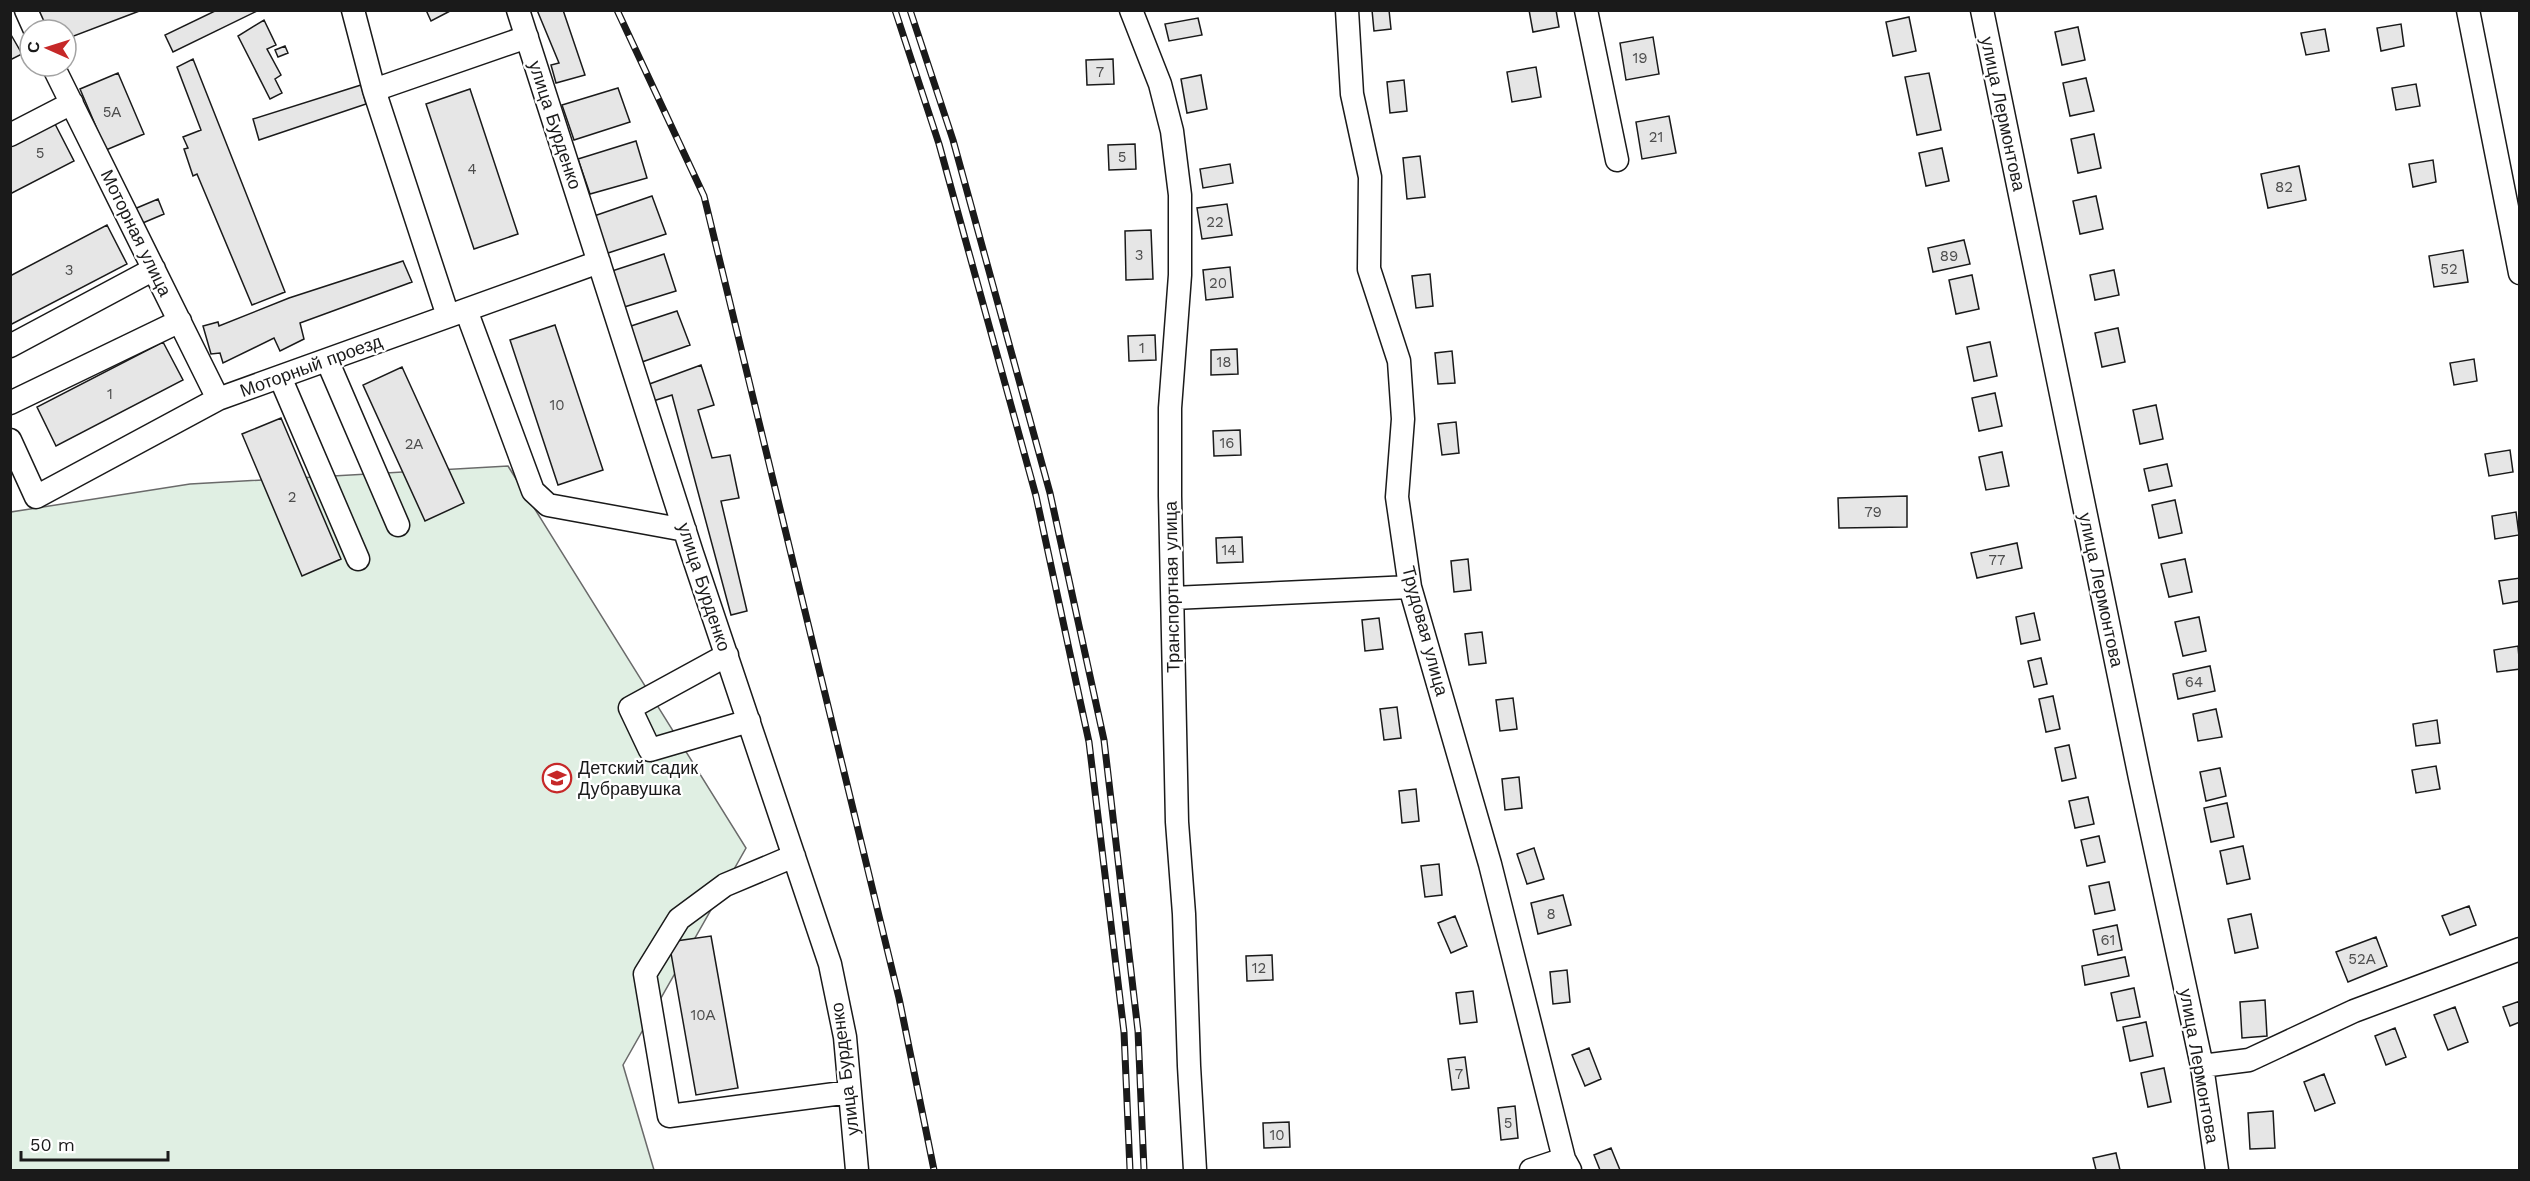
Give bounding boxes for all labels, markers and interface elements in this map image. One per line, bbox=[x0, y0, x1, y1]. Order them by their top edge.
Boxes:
north arrow bbox=[18, 18, 78, 78]
street label: улица Лермонтова bbox=[1977, 35, 2030, 194]
text: С bbox=[24, 41, 43, 54]
house number: 19 bbox=[1632, 49, 1648, 67]
street label: улица Бурденко bbox=[525, 58, 586, 192]
house number: 7 bbox=[1096, 63, 1104, 81]
house number: 5А bbox=[103, 103, 121, 121]
house number: 21 bbox=[1649, 128, 1663, 146]
house number: 5 bbox=[36, 144, 44, 162]
house number: 5 bbox=[1118, 148, 1126, 166]
house number: 4 bbox=[467, 160, 477, 178]
street label: Моторная улица bbox=[97, 166, 177, 300]
house number: 82 bbox=[2275, 178, 2293, 196]
house number: 22 bbox=[1206, 213, 1224, 231]
house number: 3 bbox=[1135, 246, 1143, 264]
house number: 89 bbox=[1940, 247, 1958, 265]
house number: 52 bbox=[2440, 260, 2458, 278]
house number: 3 bbox=[65, 261, 73, 279]
house number: 20 bbox=[1209, 274, 1227, 292]
street label: Моторный проезд bbox=[237, 330, 385, 401]
house number: 1 bbox=[1139, 339, 1145, 357]
house number: 18 bbox=[1216, 353, 1232, 371]
house number: 1 bbox=[107, 385, 113, 403]
house number: 10 bbox=[549, 396, 565, 414]
house number: 16 bbox=[1220, 434, 1234, 452]
house number: 2А bbox=[405, 435, 423, 453]
house number: 2 bbox=[288, 488, 296, 506]
street label: Транспортная улица bbox=[1159, 500, 1183, 673]
house number: 79 bbox=[1864, 503, 1882, 521]
street label: улица Лермонтова bbox=[2075, 511, 2128, 670]
street label: улица Бурденко bbox=[674, 520, 735, 654]
house number: 14 bbox=[1221, 541, 1237, 559]
house number: 77 bbox=[1989, 551, 2005, 569]
street label: Трудовая улица bbox=[1398, 564, 1453, 699]
house number: 64 bbox=[2185, 673, 2203, 691]
place label: Детский садик Дубравушка bbox=[578, 757, 698, 799]
school or university icon: Детский садик Дубравушка bbox=[541, 762, 573, 794]
house number: 8 bbox=[1546, 905, 1556, 923]
house number: 61 bbox=[2101, 931, 2115, 949]
house number: 52А bbox=[2348, 950, 2376, 968]
house number: 12 bbox=[1252, 959, 1266, 977]
street label: улица Лермонтова bbox=[2176, 987, 2224, 1146]
street label: улица Бурденко bbox=[826, 1001, 863, 1137]
house number: 10А bbox=[690, 1006, 716, 1024]
house number: 7 bbox=[1455, 1065, 1463, 1083]
house number: 5 bbox=[1504, 1114, 1512, 1132]
scale bar bbox=[21, 1124, 168, 1162]
house number: 10 bbox=[1269, 1126, 1285, 1144]
text: 50 m bbox=[30, 1134, 75, 1155]

